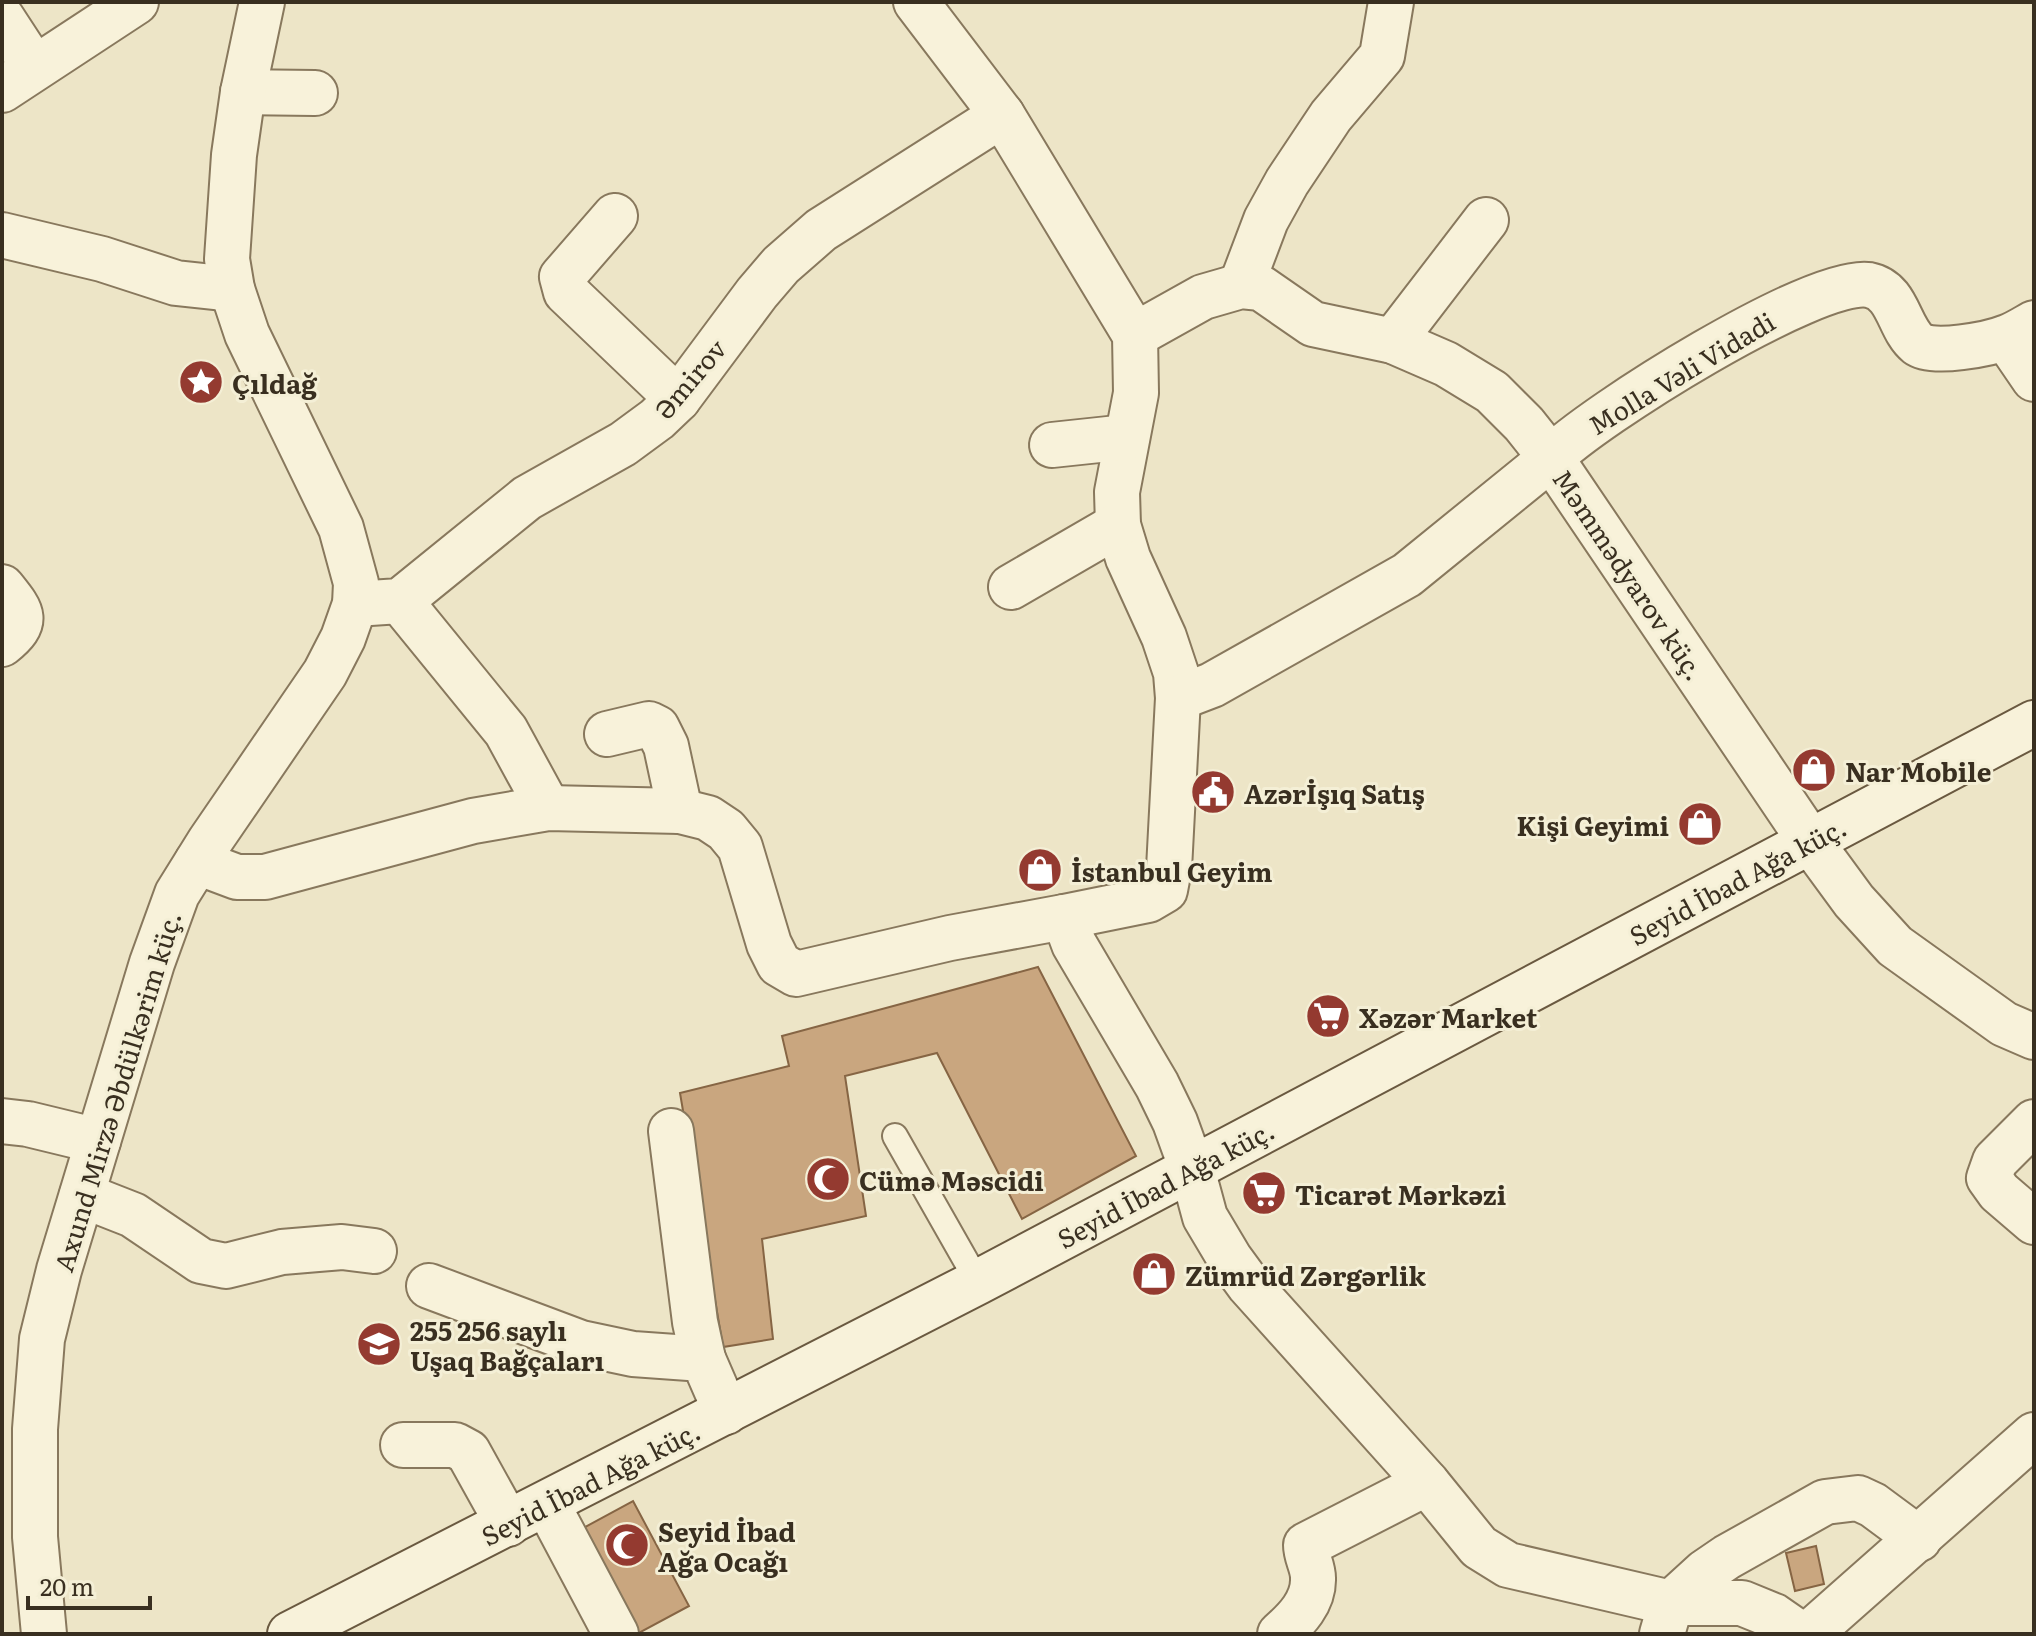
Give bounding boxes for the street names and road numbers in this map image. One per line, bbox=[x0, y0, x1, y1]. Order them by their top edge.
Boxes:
street label: Molla Vəli Vidadi bbox=[1580, 301, 1782, 443]
street label: Əmirov bbox=[644, 329, 735, 427]
street label: Məmmədyarov küç. bbox=[1545, 461, 1715, 687]
street label: Seyid İbad Ağa küç. bbox=[1621, 806, 1853, 954]
street label: Axund Mirzə Əbdülkərim küç. bbox=[42, 906, 190, 1276]
street label: Seyid İbad Ağa küç. bbox=[1049, 1109, 1281, 1257]
street label: Seyid İbad Ağa küç. bbox=[474, 1410, 706, 1554]

